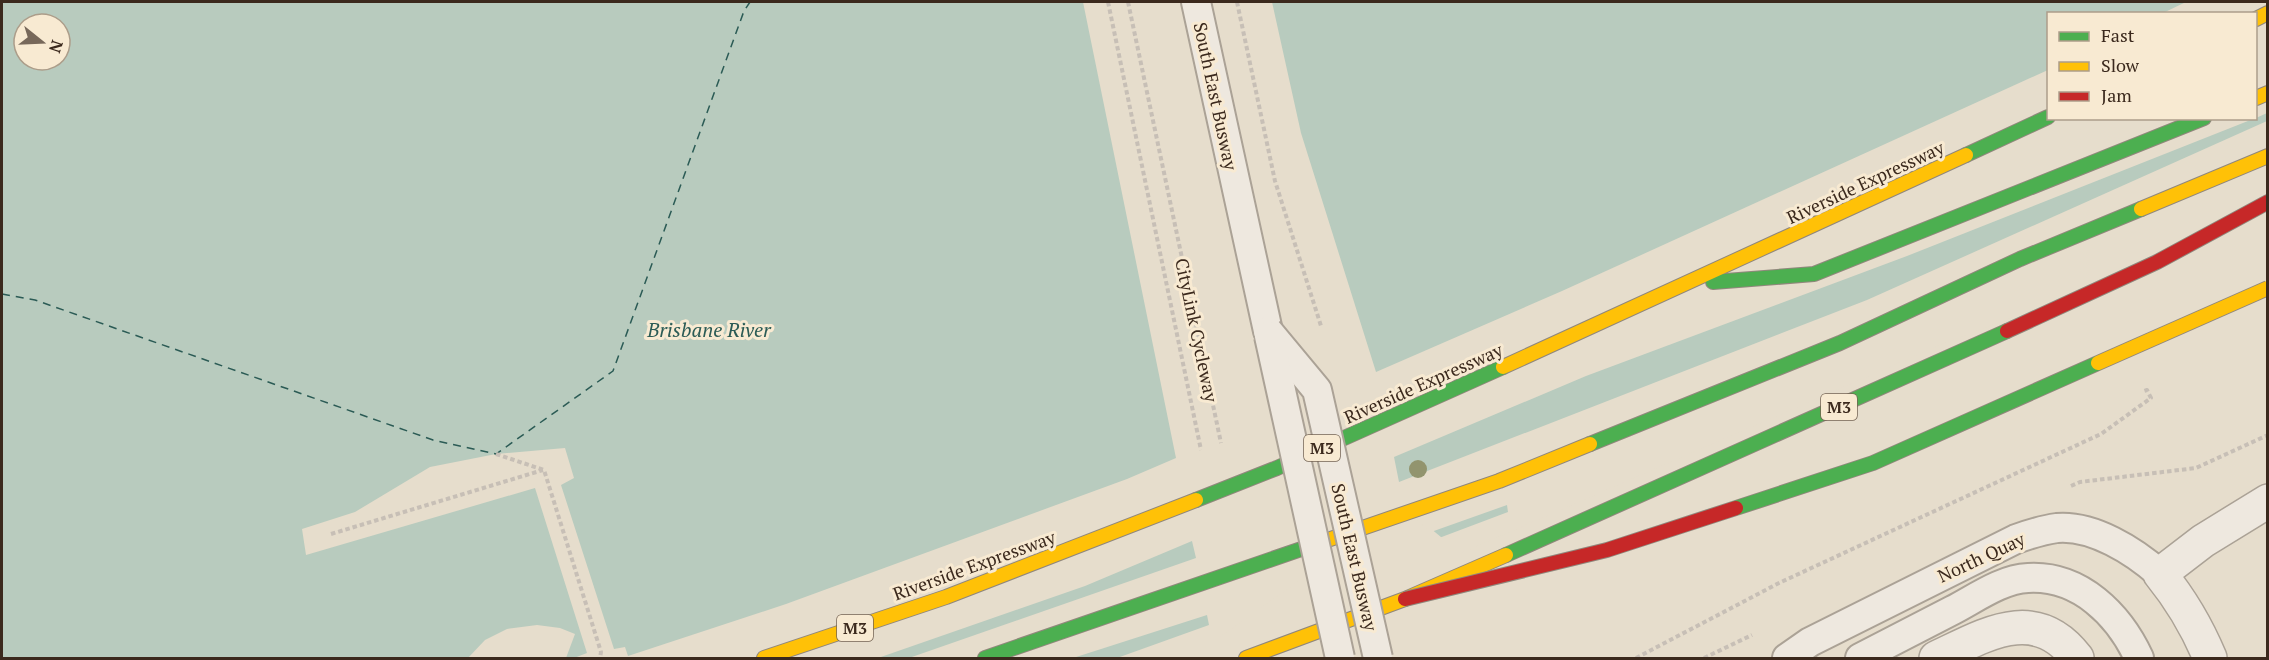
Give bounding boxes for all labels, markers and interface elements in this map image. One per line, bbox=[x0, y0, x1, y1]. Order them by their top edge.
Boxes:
north arrow bbox=[12, 12, 72, 72]
legend bbox=[2047, 12, 2257, 120]
street label: South East Busway bbox=[1189, 20, 1244, 173]
text: Fast bbox=[2101, 23, 2135, 47]
text: N bbox=[44, 37, 69, 56]
text: Slow bbox=[2101, 53, 2140, 77]
text: Jam bbox=[2101, 83, 2132, 107]
street label: Riverside Expressway bbox=[1782, 135, 1948, 229]
street label: CityLink Cycleway bbox=[1170, 256, 1224, 405]
water label: Brisbane River bbox=[646, 316, 772, 343]
street label: Riverside Expressway bbox=[1340, 337, 1507, 429]
road number: M3 bbox=[1821, 394, 1857, 420]
road number: M3 bbox=[1304, 435, 1340, 461]
street label: South East Busway bbox=[1326, 481, 1384, 634]
street label: Riverside Expressway bbox=[889, 524, 1059, 606]
street label: North Quay bbox=[1934, 526, 2029, 588]
road number: M3 bbox=[837, 615, 873, 641]

